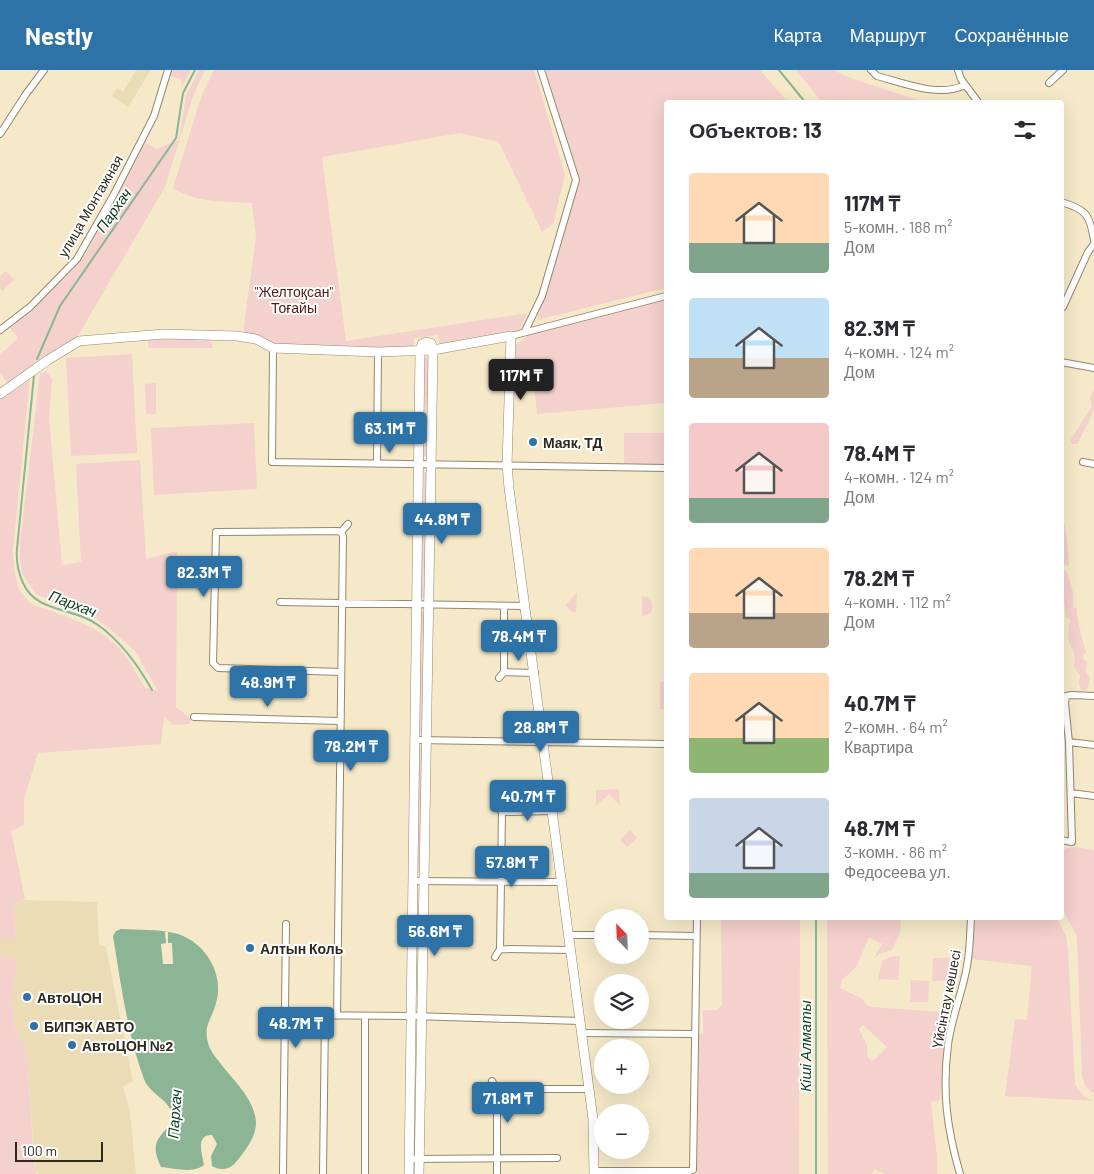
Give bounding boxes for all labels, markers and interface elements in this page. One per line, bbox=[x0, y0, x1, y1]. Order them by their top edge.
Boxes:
text: Nestly bbox=[25, 21, 93, 50]
text: Карта bbox=[774, 24, 822, 46]
text: Маршрут bbox=[850, 24, 926, 46]
text: Сохранённые bbox=[954, 24, 1069, 46]
icon: filters bbox=[1011, 116, 1039, 144]
text: Объектов: 13 bbox=[689, 117, 822, 142]
street label: улица Монтажная bbox=[54, 152, 126, 260]
water label: Пархач bbox=[91, 184, 135, 235]
text: 117M ₸ bbox=[844, 190, 900, 215]
icon: home bbox=[729, 193, 789, 253]
text: 5-комн. · 188 m² bbox=[844, 217, 953, 236]
text: Дом bbox=[844, 237, 875, 256]
park label: "Желтоқсан" Тоғайы bbox=[255, 283, 333, 316]
text: 82.3M ₸ bbox=[844, 315, 915, 340]
icon: home bbox=[729, 318, 789, 378]
text: 4-комн. · 124 m² bbox=[844, 342, 954, 361]
pin: 117M ₸ bbox=[480, 358, 562, 401]
text: Дом bbox=[844, 362, 875, 381]
text: 117M ₸ bbox=[500, 365, 542, 384]
pin: 63.1M ₸ bbox=[344, 412, 436, 454]
text: 63.1M ₸ bbox=[365, 418, 415, 437]
place label: Маяк, ТД bbox=[543, 434, 603, 451]
marker: Маяк, ТД bbox=[527, 436, 539, 448]
text: 78.4M ₸ bbox=[844, 440, 915, 465]
icon: home bbox=[729, 443, 789, 503]
text: 4-комн. · 124 m² bbox=[844, 467, 954, 486]
text: Дом bbox=[844, 487, 875, 506]
pin: 44.8M ₸ bbox=[396, 502, 488, 545]
text: 44.8M ₸ bbox=[414, 509, 470, 528]
pin: 82.3M ₸ bbox=[158, 556, 250, 598]
text: 82.3M ₸ bbox=[177, 562, 231, 581]
text: 78.2M ₸ bbox=[844, 565, 914, 590]
icon: home bbox=[729, 568, 789, 628]
water label: Пархач bbox=[47, 586, 100, 620]
text: 4-комн. · 112 m² bbox=[844, 592, 951, 611]
text: Дом bbox=[844, 612, 875, 631]
pin: 78.4M ₸ bbox=[473, 620, 565, 662]
text: 78.4M ₸ bbox=[492, 626, 546, 645]
pin: 48.9M ₸ bbox=[222, 666, 314, 708]
text: 48.9M ₸ bbox=[241, 672, 295, 691]
text: 40.7M ₸ bbox=[844, 690, 915, 715]
icon: home bbox=[729, 693, 789, 753]
pin: 28.8M ₸ bbox=[495, 710, 587, 753]
text: 28.8M ₸ bbox=[514, 717, 568, 736]
text: 2-комн. · 64 m² bbox=[844, 717, 948, 736]
pin: 78.2M ₸ bbox=[305, 730, 397, 772]
text: 78.2M ₸ bbox=[324, 736, 378, 755]
text: Квартира bbox=[844, 737, 913, 756]
pin: 40.7M ₸ bbox=[482, 780, 574, 822]
text: 40.7M ₸ bbox=[501, 786, 555, 805]
text: 48.7M ₸ bbox=[844, 815, 915, 840]
icon: home bbox=[729, 818, 789, 878]
text: 3-комн. · 86 m² bbox=[844, 842, 947, 861]
pin: 57.8M ₸ bbox=[466, 846, 558, 888]
text: 57.8M ₸ bbox=[486, 852, 538, 871]
text: Федосеева ул. bbox=[844, 862, 951, 881]
north arrow bbox=[594, 909, 649, 964]
map controls bbox=[594, 909, 649, 1159]
pin: 56.6M ₸ bbox=[389, 914, 481, 957]
text: 56.6M ₸ bbox=[408, 921, 462, 940]
place label: Алтын Коль bbox=[260, 940, 344, 957]
marker: Алтын Коль bbox=[244, 942, 256, 954]
street label: Үйсінтау көшесі bbox=[928, 948, 964, 1050]
button: layers bbox=[594, 974, 649, 1029]
place label: АвтоЦОН bbox=[37, 989, 102, 1006]
marker: АвтоЦОН bbox=[21, 991, 33, 1003]
water label: Кіші Алматы bbox=[796, 1000, 814, 1092]
pin: 48.7M ₸ bbox=[250, 1006, 342, 1049]
text: 48.7M ₸ bbox=[269, 1013, 323, 1032]
place label: БИПЭК АВТО bbox=[44, 1018, 134, 1035]
marker: БИПЭК АВТО bbox=[28, 1020, 40, 1032]
place label: АвтоЦОН №2 bbox=[82, 1037, 173, 1054]
marker: АвтоЦОН №2 bbox=[66, 1039, 78, 1051]
button: + bbox=[594, 1039, 649, 1094]
pin: 71.8M ₸ bbox=[462, 1082, 554, 1124]
water label: Пархач bbox=[163, 1088, 185, 1139]
text: 71.8M ₸ bbox=[483, 1088, 533, 1107]
button: − bbox=[594, 1104, 649, 1159]
scale bar bbox=[15, 1139, 102, 1162]
text: 100 m bbox=[22, 1142, 57, 1159]

